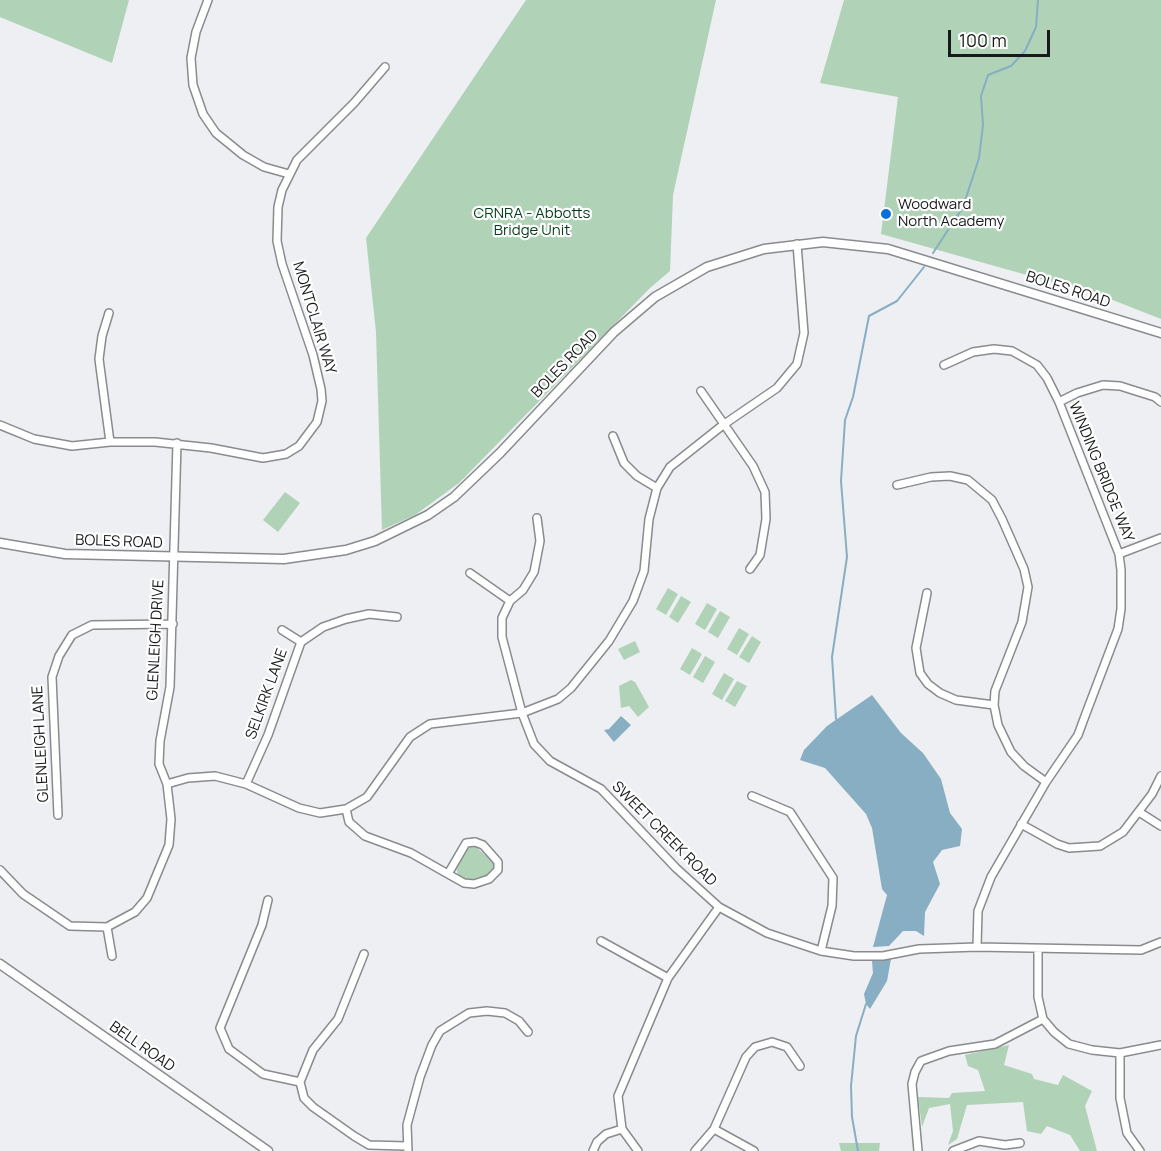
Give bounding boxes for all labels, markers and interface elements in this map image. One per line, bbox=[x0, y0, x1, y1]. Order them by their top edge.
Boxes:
scale bar bbox=[951, 18, 1053, 56]
text: 100 m bbox=[959, 28, 1007, 52]
place label: Woodward North Academy bbox=[898, 196, 1004, 231]
park label: CRNRA - Abbotts Bridge Unit bbox=[474, 205, 590, 240]
marker: Woodward North Academy bbox=[879, 207, 893, 221]
street label: MONTCLAIR WAY bbox=[288, 260, 340, 376]
street label: BOLES ROAD bbox=[1024, 268, 1112, 312]
street label: BOLES ROAD bbox=[528, 326, 602, 402]
street label: WINDING BRIDGE WAY bbox=[1065, 399, 1137, 545]
street label: BOLES ROAD bbox=[75, 531, 163, 553]
street label: GLENLEIGH DRIVE bbox=[144, 579, 168, 701]
street label: SELKIRK LANE bbox=[242, 646, 292, 742]
street label: GLENLEIGH LANE bbox=[29, 685, 53, 803]
street label: SWEET CREEK ROAD bbox=[608, 778, 720, 890]
street label: BELL ROAD bbox=[106, 1018, 178, 1076]

